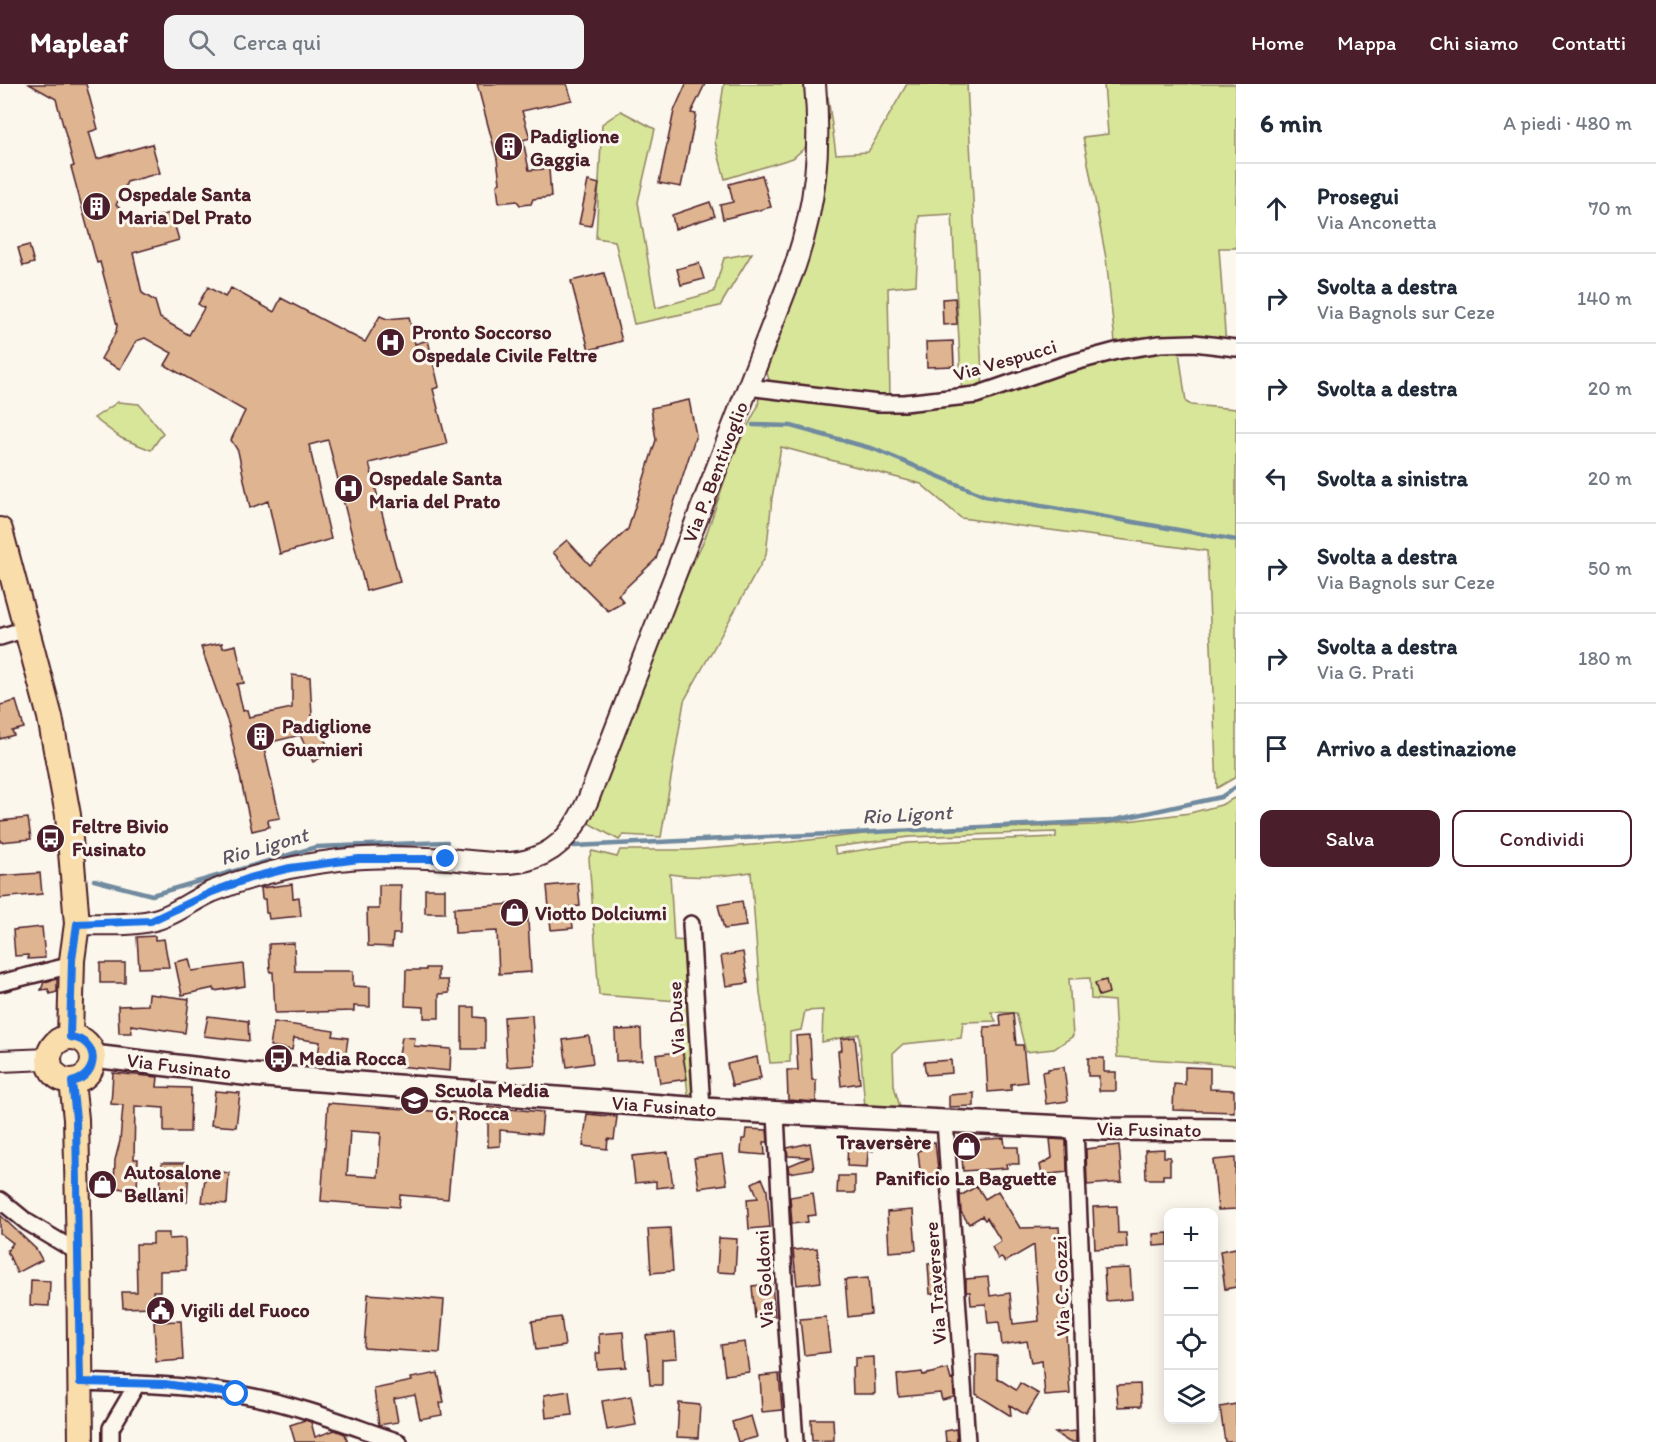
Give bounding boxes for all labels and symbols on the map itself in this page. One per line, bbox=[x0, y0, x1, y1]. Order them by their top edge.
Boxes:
place label: Padiglione Gaggia bbox=[530, 124, 620, 172]
building icon: Padiglione Gaggia bbox=[493, 131, 525, 163]
place label: Ospedale Santa Maria Del Prato bbox=[118, 182, 252, 229]
building icon: Ospedale Santa Maria Del Prato bbox=[81, 190, 113, 222]
place label: Pronto Soccorso Ospedale Civile Feltre bbox=[412, 320, 598, 368]
hospital icon: Pronto Soccorso Ospedale Civile Feltre bbox=[375, 327, 407, 359]
street label: Via Vespucci bbox=[951, 334, 1059, 386]
street label: Via P. Bentivoglio bbox=[677, 398, 753, 546]
place label: Ospedale Santa Maria del Prato bbox=[369, 466, 502, 513]
hospital icon: Ospedale Santa Maria del Prato bbox=[332, 473, 364, 505]
place label: Padiglione Guarnieri bbox=[282, 714, 372, 761]
building icon: Padiglione Guarnieri bbox=[245, 721, 277, 753]
water label: Rio Ligont bbox=[861, 799, 955, 829]
place label: Feltre Bivio Fusinato bbox=[72, 814, 169, 861]
water label: Rio Ligont bbox=[217, 821, 313, 870]
bus stop icon: Feltre Bivio Fusinato bbox=[35, 822, 67, 854]
route end bbox=[432, 845, 458, 871]
shop icon: Viotto Dolciumi bbox=[498, 897, 530, 929]
place label: Viotto Dolciumi bbox=[535, 901, 667, 925]
street label: Via Duse bbox=[662, 981, 690, 1055]
bus stop icon: Media Rocca bbox=[262, 1042, 294, 1074]
place label: Media Rocca bbox=[299, 1046, 406, 1070]
street label: Via Fusinato bbox=[125, 1048, 233, 1084]
place label: Scuola Media G. Rocca bbox=[435, 1078, 550, 1125]
school or university icon: Scuola Media G. Rocca bbox=[398, 1085, 430, 1117]
street label: Via Fusinato bbox=[611, 1090, 717, 1122]
street label: Via Fusinato bbox=[1096, 1116, 1202, 1142]
district label: Traversère bbox=[836, 1129, 931, 1154]
shop icon: Panificio La Baguette bbox=[950, 1131, 982, 1163]
place label: Autosalone Bellani bbox=[123, 1160, 222, 1207]
place label: Panificio La Baguette bbox=[875, 1166, 1057, 1191]
shop icon: Autosalone Bellani bbox=[87, 1168, 119, 1200]
street label: Via Traversere bbox=[919, 1221, 951, 1345]
street label: Via Goldoni bbox=[749, 1229, 779, 1329]
street label: Via C. Gozzi bbox=[1047, 1235, 1075, 1337]
public building icon: Vigili del Fuoco bbox=[144, 1294, 176, 1326]
place label: Vigili del Fuoco bbox=[181, 1298, 310, 1323]
route start bbox=[222, 1380, 248, 1406]

